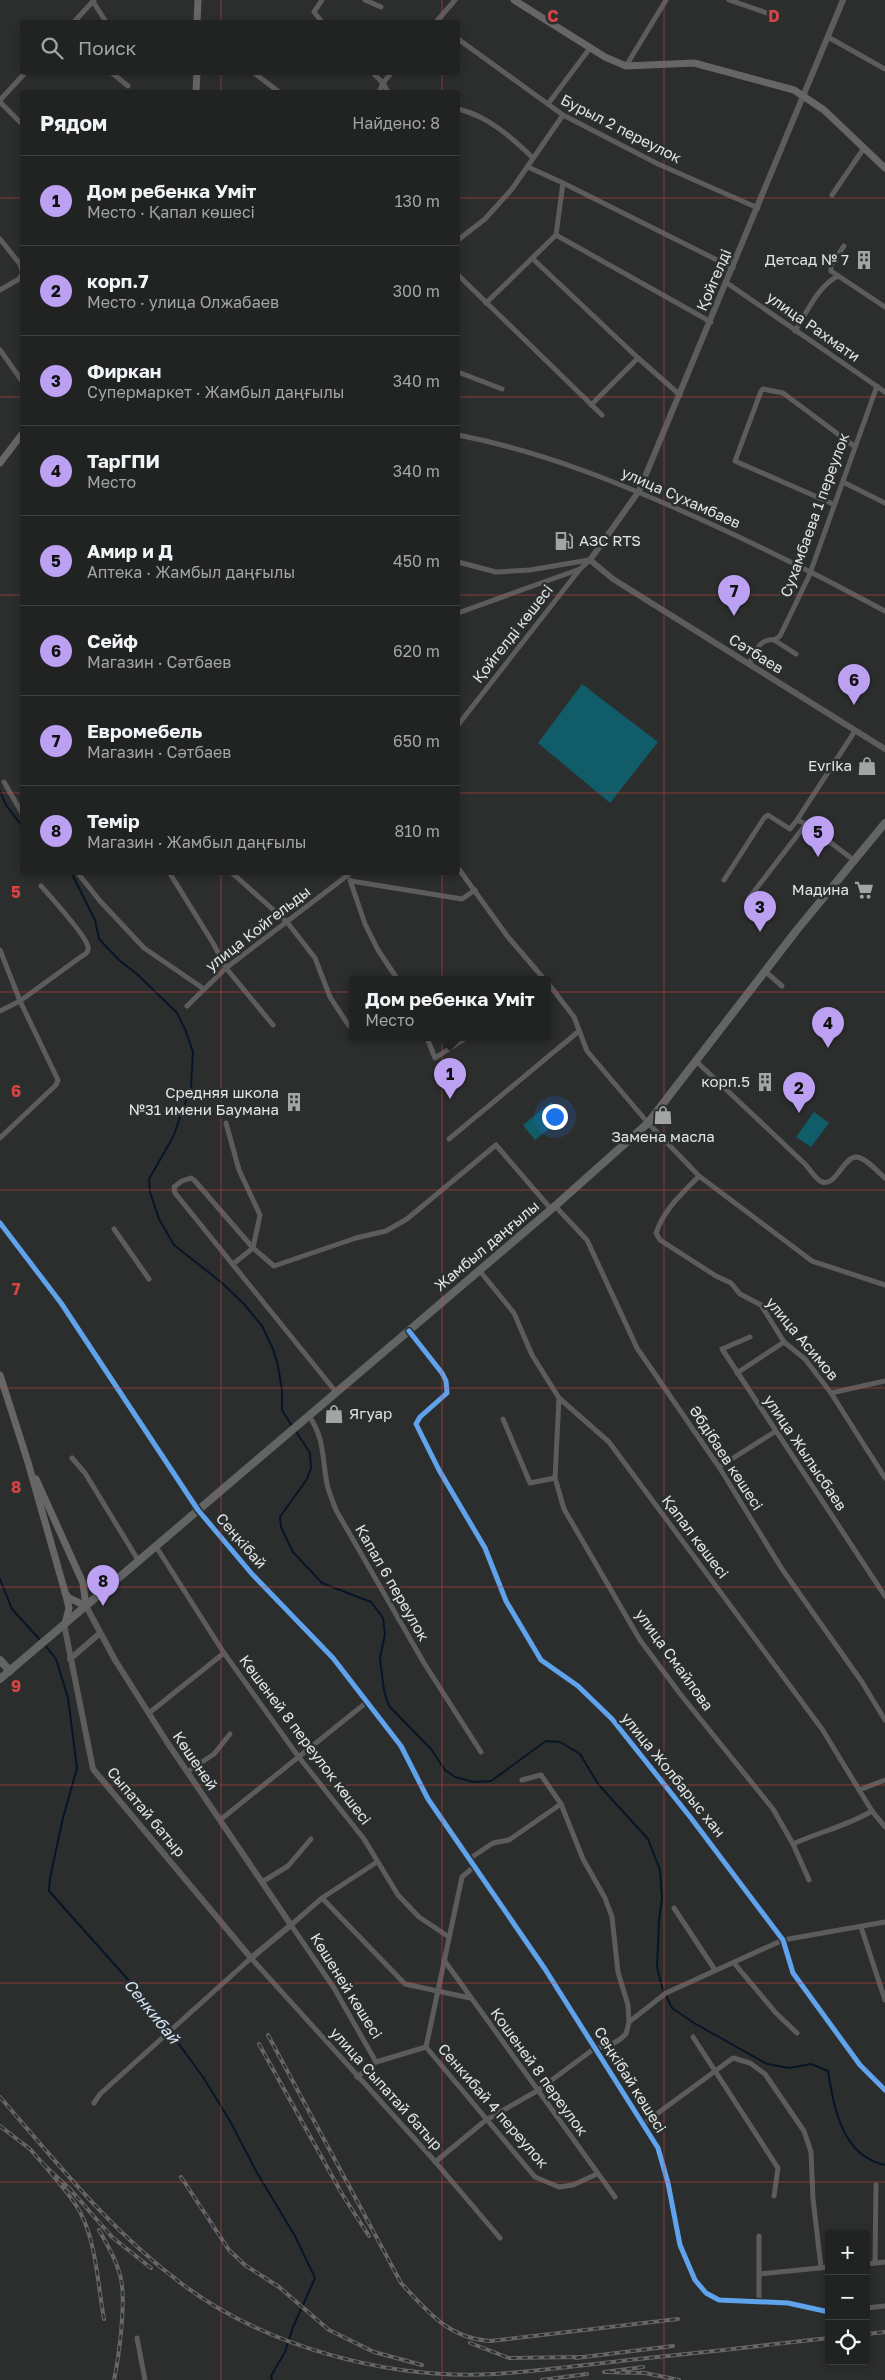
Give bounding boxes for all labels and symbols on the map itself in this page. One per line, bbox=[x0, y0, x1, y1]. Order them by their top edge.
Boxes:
text: C bbox=[547, 6, 559, 26]
text: D bbox=[768, 6, 780, 26]
street label: Бурыл 2 переулок bbox=[558, 90, 685, 166]
street label: Қойгелді bbox=[692, 246, 734, 313]
building icon: Детсад № 7 bbox=[853, 249, 875, 271]
place label: Детсад № 7 bbox=[765, 250, 849, 268]
street label: улица Рахмати bbox=[763, 287, 864, 365]
street label: Сухамбаева 1 переулок bbox=[776, 430, 852, 599]
street label: улица Сухамбаев bbox=[619, 463, 744, 531]
fuel station icon: АЗС RTS bbox=[553, 530, 575, 552]
place label: АЗС RTS bbox=[579, 531, 641, 549]
pin: 7 bbox=[718, 575, 750, 616]
street label: Қойгелді көшесі bbox=[468, 581, 556, 686]
street label: Сәтбаев bbox=[726, 629, 787, 677]
pin: 6 bbox=[838, 664, 870, 705]
shop icon: Evrika bbox=[856, 755, 878, 777]
place label: Evrika bbox=[808, 756, 852, 774]
pin: 5 bbox=[802, 816, 834, 857]
supermarket icon: Мадина bbox=[853, 879, 875, 901]
place label: Мадина bbox=[792, 880, 849, 898]
text: 5 bbox=[11, 882, 21, 902]
street label: улица Койгельды bbox=[201, 882, 313, 975]
pin: 3 bbox=[744, 891, 776, 932]
pin: 4 bbox=[812, 1007, 844, 1048]
pin: 1 bbox=[434, 1058, 466, 1099]
building icon: корп.5 bbox=[754, 1071, 776, 1093]
place label: корп.5 bbox=[701, 1072, 750, 1090]
pin: 2 bbox=[783, 1072, 815, 1113]
text: 6 bbox=[11, 1081, 21, 1101]
place label: Средняя школа №31 имени Баумана bbox=[129, 1083, 279, 1118]
building icon: Средняя школа №31 имени Баумана bbox=[283, 1091, 305, 1113]
your location bbox=[542, 1104, 568, 1130]
shop icon: Замена масла bbox=[652, 1104, 674, 1126]
place label: Замена масла bbox=[611, 1127, 715, 1145]
street label: Жамбыл даңғылы bbox=[430, 1196, 542, 1294]
text: 7 bbox=[12, 1279, 21, 1299]
street label: улица Асимов bbox=[763, 1293, 843, 1384]
street label: улица Жылысбаев bbox=[760, 1391, 851, 1514]
street label: Әбдібаев көшесі bbox=[686, 1402, 767, 1513]
shop icon: Ягуар bbox=[323, 1403, 345, 1425]
place label: Ягуар bbox=[349, 1404, 392, 1422]
text: 8 bbox=[11, 1477, 21, 1497]
street label: Қапал көшесі bbox=[659, 1491, 733, 1582]
street label: Сеңкібай bbox=[213, 1509, 271, 1572]
street label: Капал 6 переулок bbox=[352, 1521, 434, 1644]
pin: 8 bbox=[87, 1565, 119, 1606]
street label: улица Смайлова bbox=[632, 1605, 718, 1714]
street label: Көшеней 8 переулок көшесі bbox=[236, 1651, 375, 1828]
text: 9 bbox=[11, 1676, 21, 1696]
street label: улица Жолбарыс хан bbox=[618, 1709, 729, 1840]
street label: Көшеней bbox=[170, 1728, 222, 1793]
street label: Сыпатай батыр bbox=[104, 1763, 190, 1860]
street label: Көшеней көшесі bbox=[307, 1929, 387, 2042]
water label: Сенкибай bbox=[120, 1975, 185, 2048]
street label: Кошеней 8 переулок bbox=[487, 2004, 592, 2139]
street label: улица Сыпатай батыр bbox=[327, 2023, 447, 2154]
street label: Сеңкібай көшесі bbox=[591, 2023, 671, 2136]
street label: Сенкибай 4 переулок bbox=[435, 2039, 553, 2171]

